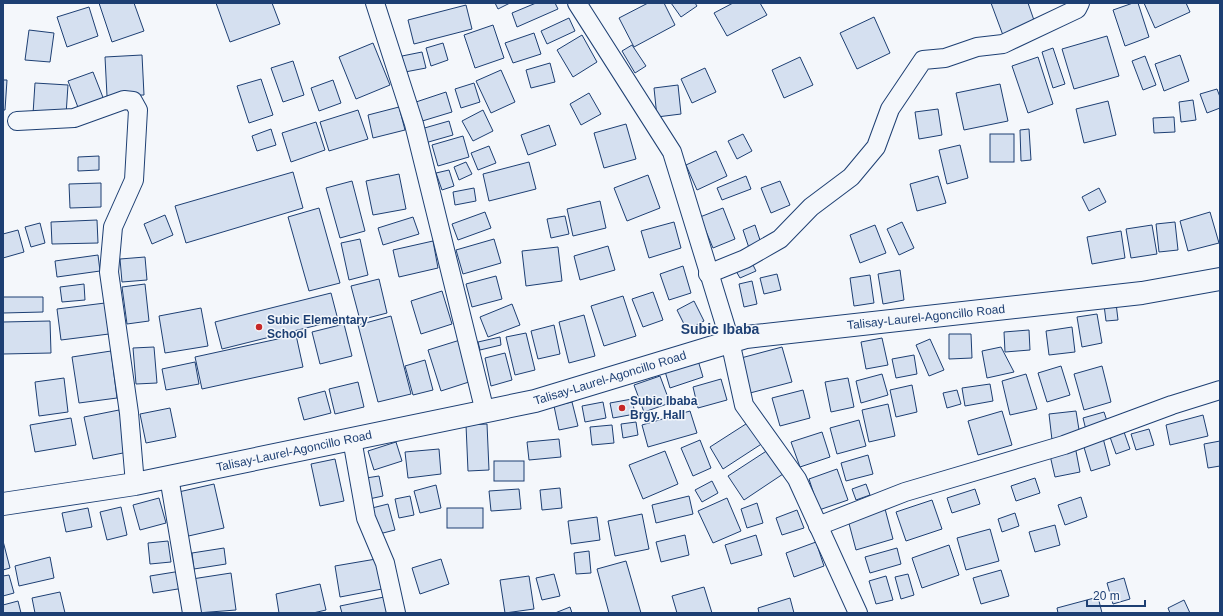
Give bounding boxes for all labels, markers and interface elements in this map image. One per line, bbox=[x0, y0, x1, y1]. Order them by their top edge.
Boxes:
street label: Talisay-Laurel-Agoncillo Road bbox=[846, 302, 1006, 332]
place label: Subic Elementary School bbox=[267, 313, 368, 341]
district label: Subic Ibaba bbox=[681, 321, 759, 337]
marker: Subic Elementary School bbox=[254, 322, 264, 332]
street label: Talisay-Laurel-Agoncillo Road bbox=[532, 348, 688, 408]
place label: Subic Ibaba Brgy. Hall bbox=[630, 394, 698, 422]
marker: Subic Ibaba Brgy. Hall bbox=[617, 403, 627, 413]
street label: Talisay-Laurel-Agoncillo Road bbox=[215, 428, 373, 474]
scale bar bbox=[1087, 582, 1145, 608]
text: 20 m bbox=[1093, 589, 1120, 603]

